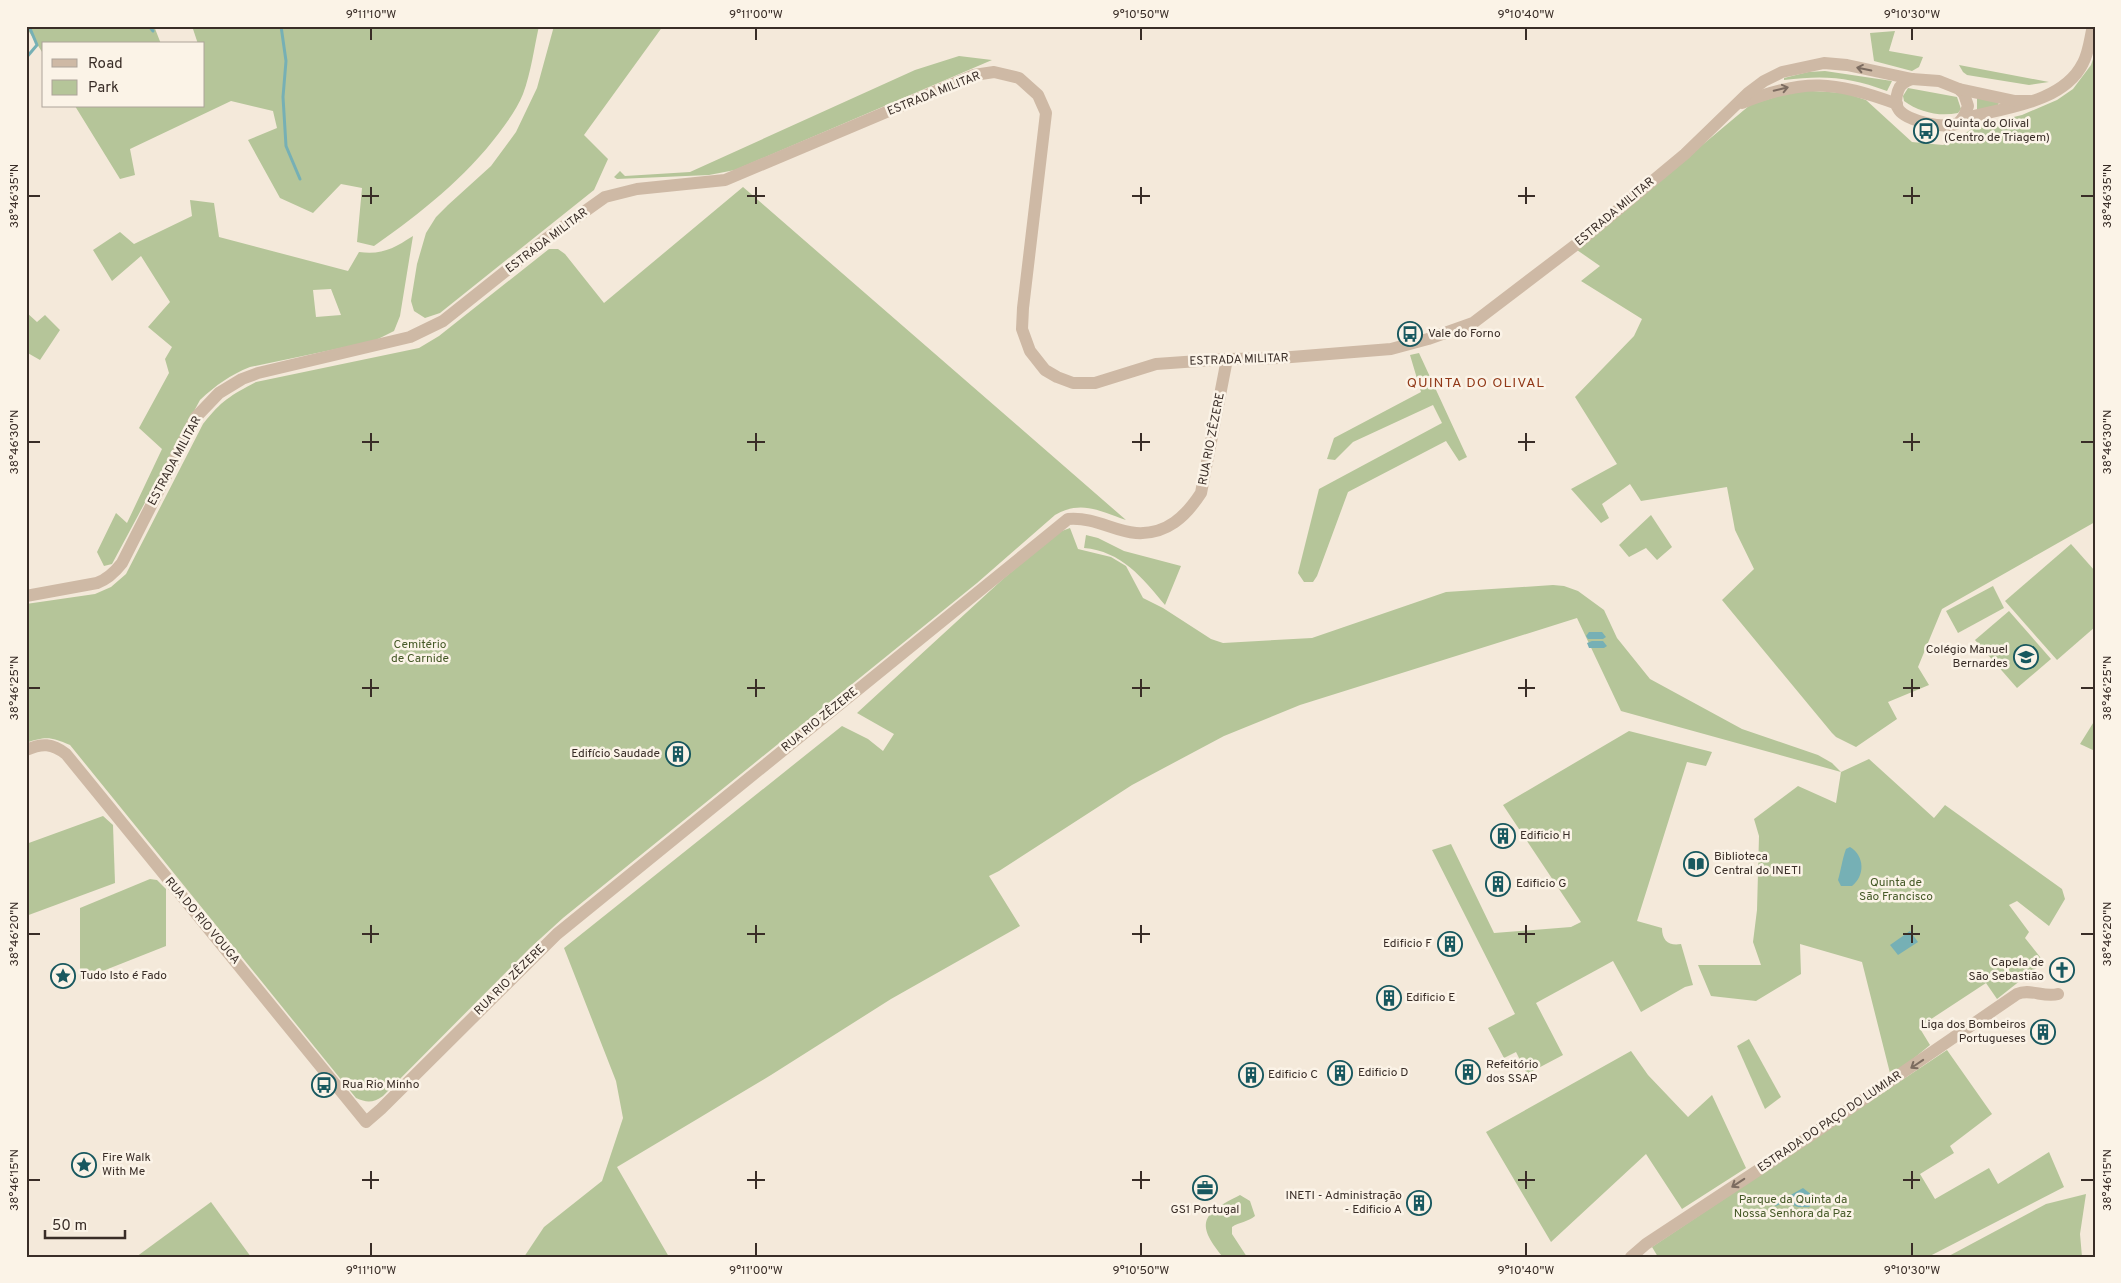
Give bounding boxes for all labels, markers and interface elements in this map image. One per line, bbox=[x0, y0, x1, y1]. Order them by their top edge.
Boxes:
text: 9°11'10"W bbox=[346, 7, 396, 23]
text: 9°11'00"W bbox=[729, 7, 783, 23]
text: 9°10'50"W bbox=[1113, 7, 1169, 23]
text: 9°10'40"W bbox=[1498, 7, 1554, 23]
text: 9°10'30"W bbox=[1884, 7, 1940, 23]
legend bbox=[42, 42, 205, 108]
text: Road bbox=[88, 55, 123, 74]
one-way arrow bbox=[1857, 64, 1873, 73]
street label: ESTRADA MILITAR bbox=[885, 68, 983, 120]
text: Park bbox=[88, 79, 119, 98]
one-way arrow bbox=[1773, 84, 1789, 93]
place label: Quinta do Olival (Centro de Triagem) bbox=[1944, 116, 2050, 146]
bus stop icon: Quinta do Olival (Centro de Triagem) bbox=[1913, 118, 1939, 144]
text: 38°46'35"N bbox=[7, 164, 23, 228]
text: 38°46'35"N bbox=[2100, 164, 2116, 228]
street label: ESTRADA MILITAR bbox=[1572, 174, 1658, 250]
street label: ESTRADA MILITAR bbox=[503, 205, 591, 277]
bus stop icon: Vale do Forno bbox=[1397, 321, 1423, 347]
place label: Vale do Forno bbox=[1428, 326, 1501, 342]
street label: ESTRADA MILITAR bbox=[1189, 350, 1289, 370]
district label: QUINTA DO OLIVAL bbox=[1407, 375, 1545, 392]
street label: RUA RIO ZÊZERE bbox=[1195, 391, 1229, 487]
text: 38°46'30"N bbox=[7, 410, 23, 474]
text: 38°46'30"N bbox=[2100, 410, 2116, 474]
street label: ESTRADA MILITAR bbox=[145, 413, 205, 509]
park label: Cemitério de Carnide bbox=[391, 637, 449, 667]
place label: Colégio Manuel Bernardes bbox=[1926, 642, 2008, 672]
school or university icon: Colégio Manuel Bernardes bbox=[2013, 644, 2039, 670]
text: 38°46'25"N bbox=[7, 656, 23, 720]
text: 38°46'25"N bbox=[2100, 656, 2116, 720]
street label: RUA RIO ZÊZERE bbox=[778, 684, 862, 756]
building icon: Edifício Saudade bbox=[665, 741, 691, 767]
place label: Edifício Saudade bbox=[571, 746, 660, 762]
building icon: Edificio H bbox=[1490, 823, 1516, 849]
place label: Edificio H bbox=[1520, 828, 1571, 844]
place label: Biblioteca Central do INETI bbox=[1714, 849, 1801, 879]
library icon: Biblioteca Central do INETI bbox=[1683, 851, 1709, 877]
building icon: Edificio G bbox=[1485, 871, 1511, 897]
street label: RUA DO RIO VOUGA bbox=[161, 874, 243, 968]
park label: Quinta de São Francisco bbox=[1859, 875, 1933, 905]
place label: Edificio G bbox=[1516, 876, 1566, 892]
text: 38°46'20"N bbox=[7, 901, 23, 967]
text: 38°46'20"N bbox=[2100, 901, 2116, 967]
building icon: Edificio F bbox=[1437, 931, 1463, 957]
place label: Edificio F bbox=[1383, 936, 1432, 952]
street label: RUA RIO ZÊZERE bbox=[471, 941, 549, 1019]
place label: Capela de São Sebastião bbox=[1968, 955, 2044, 985]
church icon: Capela de São Sebastião bbox=[2049, 957, 2075, 983]
place icon: Tudo Isto é Fado bbox=[50, 963, 76, 989]
place label: Tudo Isto é Fado bbox=[80, 968, 167, 984]
building icon: Edificio E bbox=[1376, 985, 1402, 1011]
place label: Edificio E bbox=[1406, 990, 1455, 1006]
place label: Liga dos Bombeiros Portugueses bbox=[1921, 1017, 2026, 1047]
building icon: Liga dos Bombeiros Portugueses bbox=[2030, 1019, 2056, 1045]
place label: Refeitório dos SSAP bbox=[1486, 1057, 1539, 1087]
building icon: Refeitório dos SSAP bbox=[1455, 1059, 1481, 1085]
one-way arrow bbox=[1910, 1059, 1924, 1069]
building icon: Edificio D bbox=[1327, 1060, 1353, 1086]
building icon: Edificio C bbox=[1238, 1062, 1264, 1088]
place label: Edificio D bbox=[1358, 1065, 1408, 1081]
place label: Edificio C bbox=[1268, 1067, 1318, 1083]
street label: ESTRADA DO PAÇO DO LUMIAR bbox=[1755, 1068, 1905, 1176]
bus stop icon: Rua Rio Minho bbox=[311, 1072, 337, 1098]
place label: Rua Rio Minho bbox=[342, 1077, 420, 1093]
text: 38°46'15"N bbox=[7, 1149, 23, 1211]
text: 38°46'15"N bbox=[2100, 1149, 2116, 1211]
place label: Fire Walk With Me bbox=[102, 1150, 151, 1180]
place icon: Fire Walk With Me bbox=[71, 1152, 97, 1178]
office icon: GS1 Portugal bbox=[1192, 1175, 1218, 1201]
one-way arrow bbox=[1731, 1178, 1745, 1189]
place label: INETI - Administração - Edificio A bbox=[1286, 1188, 1402, 1218]
building icon: INETI - Administração - Edificio A bbox=[1406, 1190, 1432, 1216]
park label: Parque da Quinta da Nossa Senhora da Paz bbox=[1734, 1192, 1852, 1222]
place label: GS1 Portugal bbox=[1171, 1202, 1239, 1218]
scale bar bbox=[45, 1208, 125, 1240]
text: 50 m bbox=[52, 1217, 87, 1236]
text: 9°11'10"W bbox=[346, 1263, 396, 1279]
text: 9°11'00"W bbox=[729, 1263, 783, 1279]
text: 9°10'50"W bbox=[1113, 1263, 1169, 1279]
text: 9°10'40"W bbox=[1498, 1263, 1554, 1279]
text: 9°10'30"W bbox=[1884, 1263, 1940, 1279]

